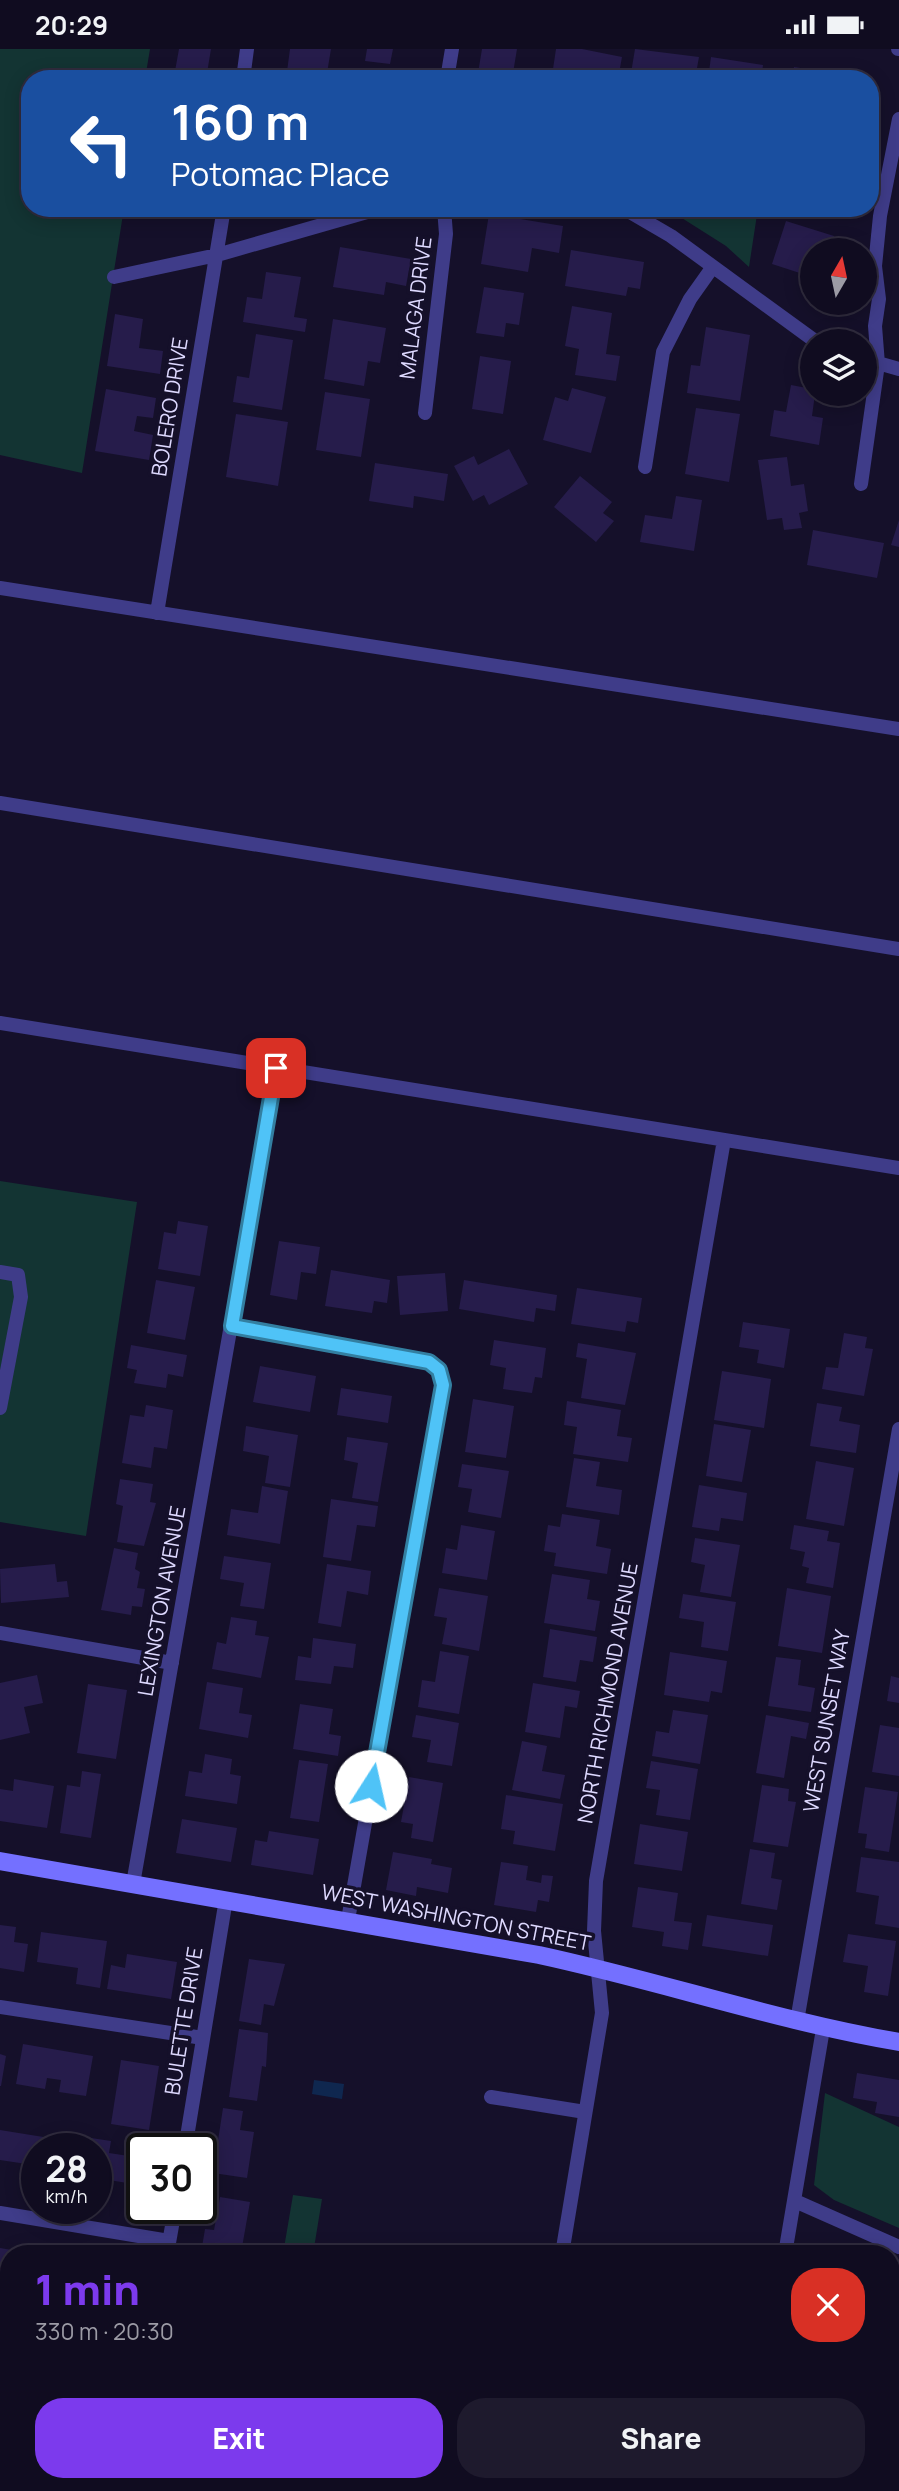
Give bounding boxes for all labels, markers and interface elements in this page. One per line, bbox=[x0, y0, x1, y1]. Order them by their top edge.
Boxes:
text: 20:29 bbox=[35, 7, 108, 43]
text: 160 m bbox=[171, 88, 309, 155]
icon: left bbox=[56, 98, 147, 189]
text: Potomac Place bbox=[171, 152, 390, 196]
street label: MALAGA DRIVE bbox=[392, 235, 438, 381]
north arrow bbox=[800, 238, 877, 315]
map controls bbox=[800, 238, 877, 406]
button: layers bbox=[800, 329, 877, 406]
street label: BOLERO DRIVE bbox=[144, 335, 194, 478]
pin bbox=[246, 1038, 306, 1098]
icon: arrive bbox=[257, 1049, 295, 1087]
street label: LEXINGTON AVENUE bbox=[130, 1503, 192, 1698]
street label: NORTH RICHMOND AVENUE bbox=[570, 1560, 644, 1826]
street label: WEST SUNSET WAY bbox=[796, 1627, 856, 1814]
position arrow bbox=[334, 1749, 408, 1823]
street label: WEST WASHINGTON STREET bbox=[319, 1877, 594, 1957]
street label: BULETTE DRIVE bbox=[157, 1945, 209, 2097]
speed limit sign: 30 bbox=[126, 2133, 217, 2224]
text: 28 bbox=[45, 2145, 88, 2193]
text: km/h bbox=[46, 2184, 87, 2208]
text: 1 min bbox=[35, 2260, 140, 2318]
button: close bbox=[791, 2268, 865, 2342]
text: 330 m · 20:30 bbox=[35, 2315, 174, 2347]
button: Exit bbox=[35, 2398, 443, 2478]
button: Share bbox=[457, 2398, 865, 2478]

